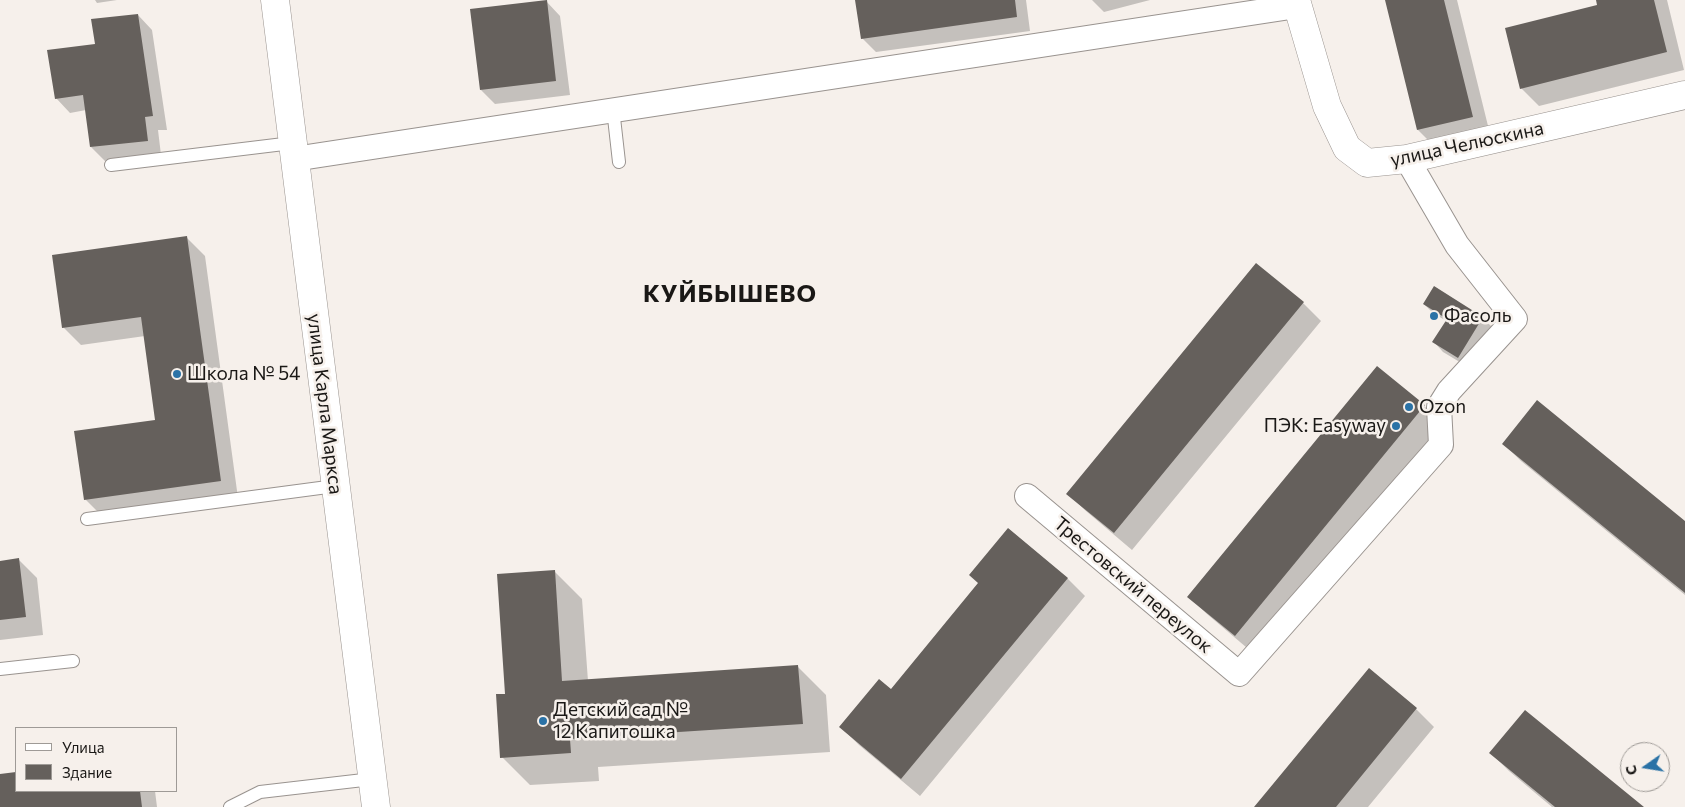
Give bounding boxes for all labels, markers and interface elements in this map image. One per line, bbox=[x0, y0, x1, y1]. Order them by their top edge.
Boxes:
street label: улица Челюскина bbox=[1388, 117, 1546, 171]
district label: КУЙБЫШЕВО bbox=[642, 280, 818, 308]
place label: Фасоль bbox=[1444, 305, 1511, 327]
marker: Фасоль bbox=[1428, 310, 1440, 322]
street label: улица Карла Маркса bbox=[303, 312, 347, 496]
place label: Школа № 54 bbox=[187, 363, 300, 385]
marker: Школа № 54 bbox=[171, 368, 183, 380]
place label: Ozon bbox=[1419, 396, 1466, 418]
marker: Ozon bbox=[1403, 401, 1415, 413]
place label: ПЭК: Easyway bbox=[1264, 415, 1386, 437]
marker: ПЭК: Easyway bbox=[1390, 420, 1402, 432]
street label: Трестовский переулок bbox=[1049, 512, 1217, 658]
place label: Детский сад № 12 Капитошка bbox=[553, 699, 688, 743]
marker: Детский сад № 12 Капитошка bbox=[537, 715, 549, 727]
legend bbox=[15, 727, 178, 792]
text: Улица bbox=[62, 738, 104, 756]
north arrow bbox=[1620, 742, 1670, 792]
text: Здание bbox=[62, 763, 112, 781]
text: С bbox=[1622, 764, 1640, 777]

